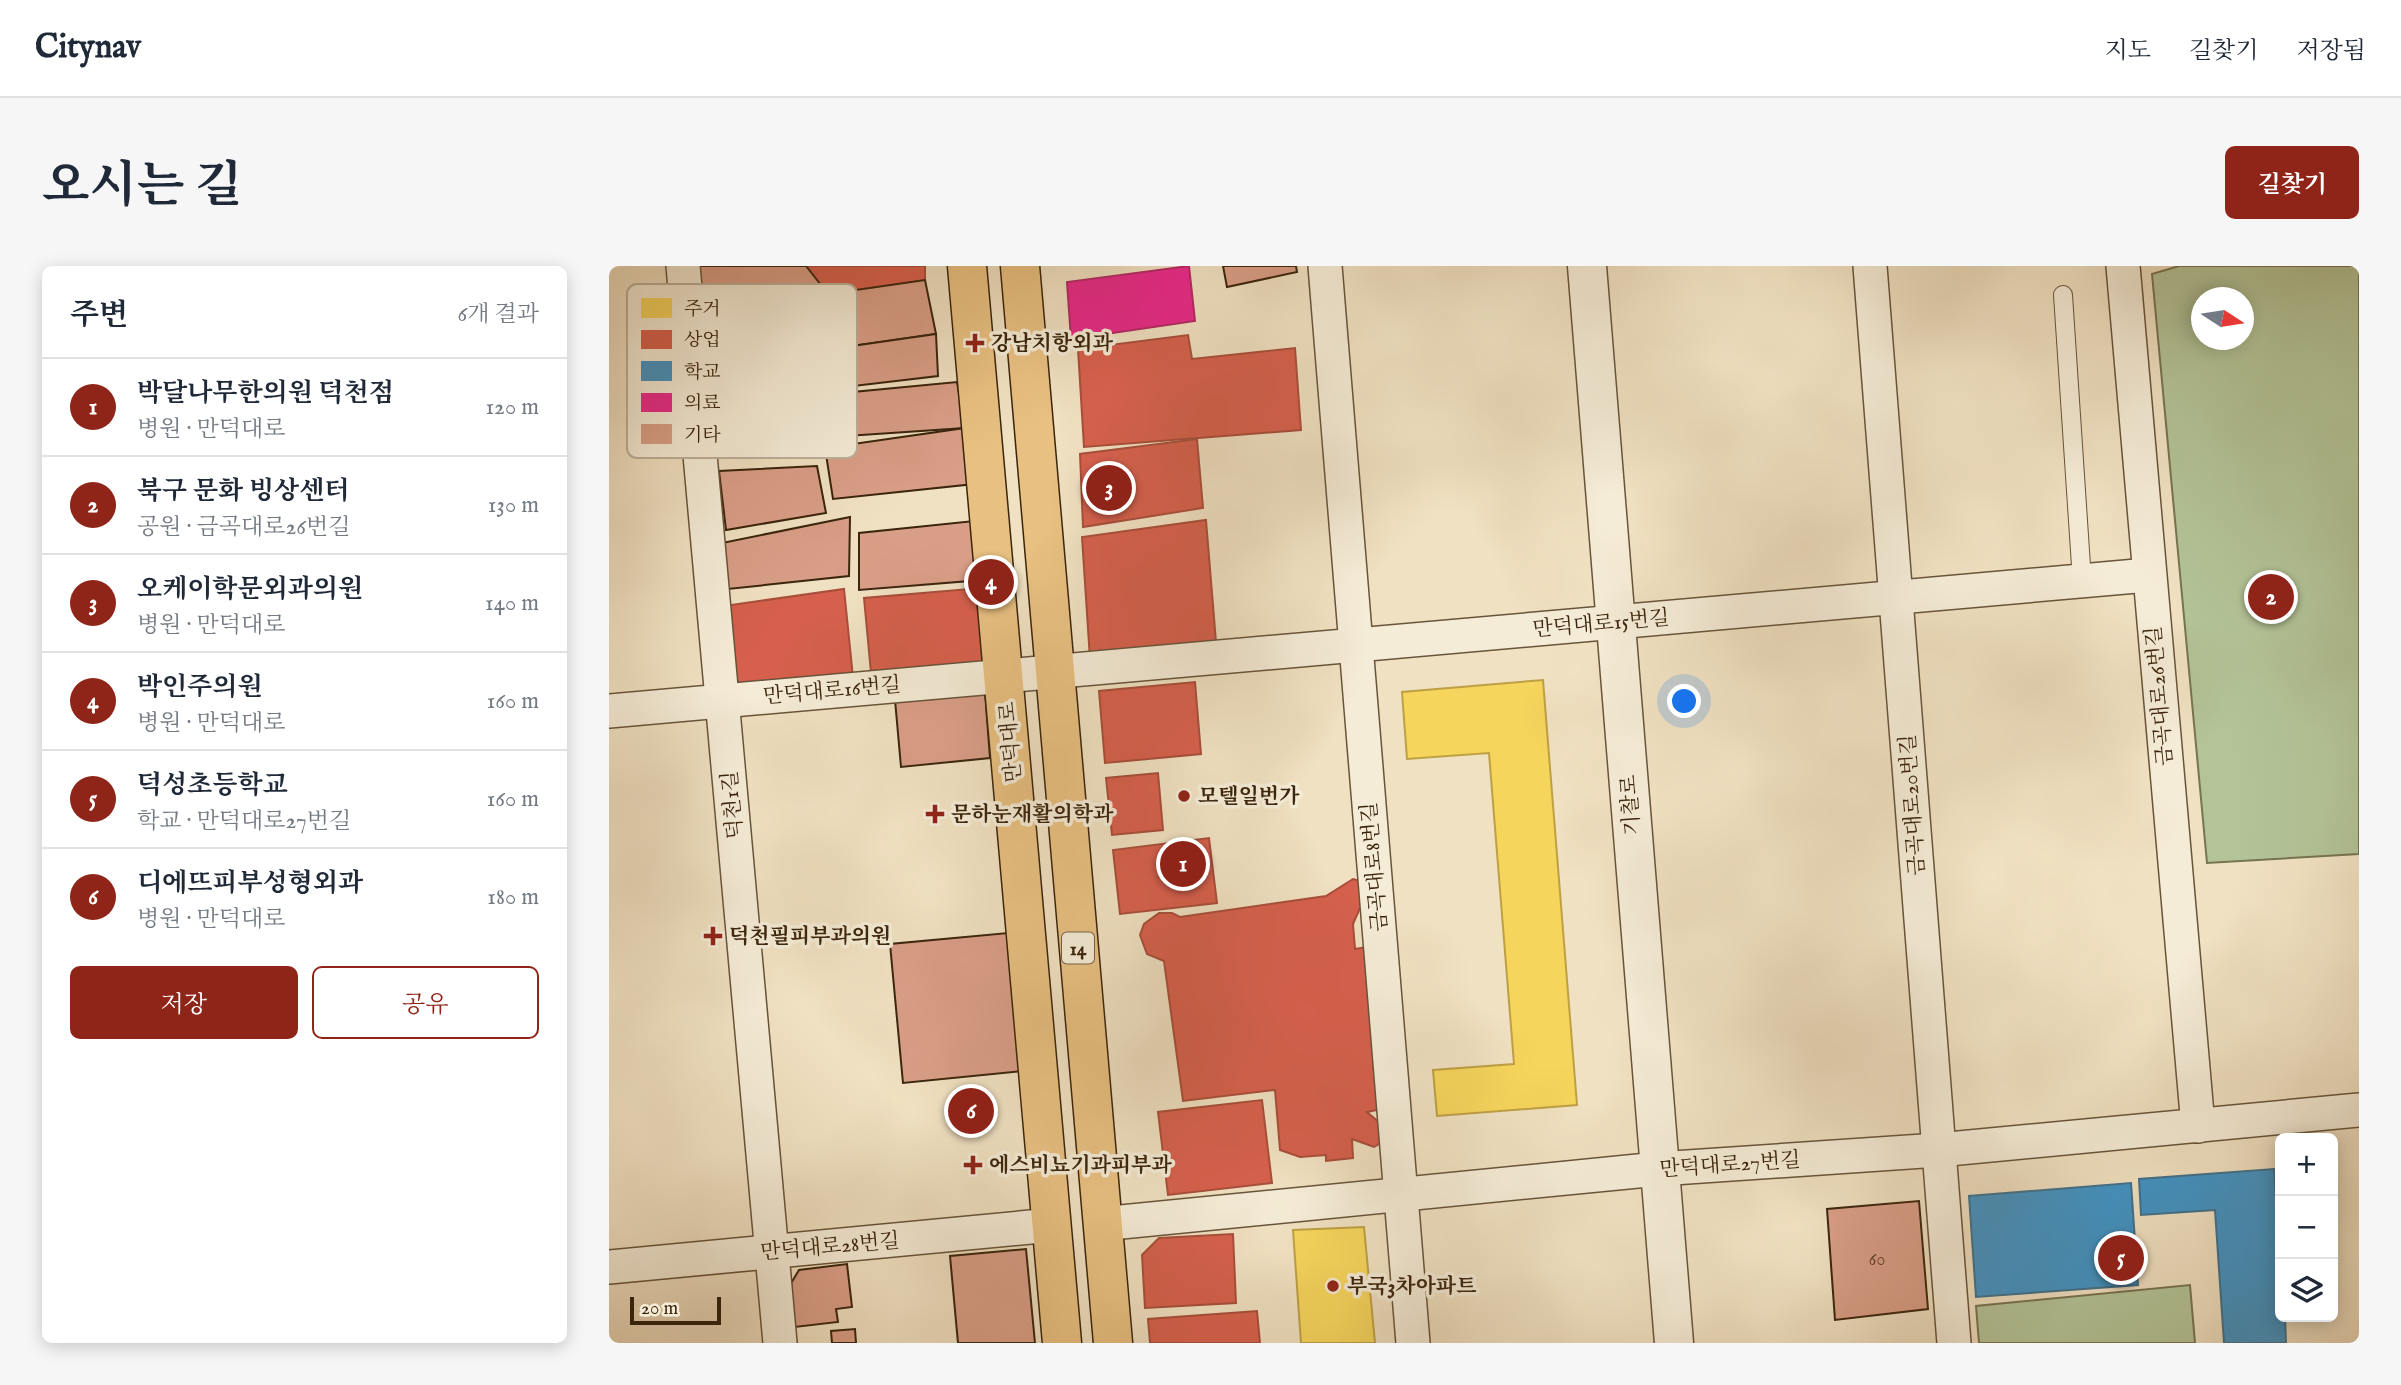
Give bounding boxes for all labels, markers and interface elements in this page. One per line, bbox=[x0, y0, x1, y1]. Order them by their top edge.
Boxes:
text: Citynav bbox=[35, 27, 141, 69]
text: 지도 bbox=[2105, 36, 2151, 67]
text: 길찾기 bbox=[2189, 36, 2258, 67]
text: 저장됨 bbox=[2296, 36, 2366, 67]
button: 길찾기 bbox=[2225, 146, 2359, 219]
text: 오시는 길 bbox=[42, 157, 242, 219]
legend bbox=[627, 284, 857, 458]
north arrow bbox=[2191, 287, 2254, 350]
text: 주변 bbox=[70, 297, 128, 335]
text: 주거 bbox=[684, 298, 721, 322]
text: 6개 결과 bbox=[458, 300, 539, 329]
text: 상업 bbox=[684, 329, 721, 353]
place label: 강남치항외과 bbox=[991, 331, 1113, 358]
marker: 강남치항외과 bbox=[965, 333, 985, 353]
text: 학교 bbox=[684, 361, 721, 385]
text: 박달나무한의원 덕천점 bbox=[137, 377, 394, 410]
text: 의료 bbox=[684, 392, 721, 416]
text: 1 bbox=[89, 393, 97, 422]
text: 120 m bbox=[486, 393, 539, 422]
text: 병원 · 만덕대로 bbox=[137, 415, 285, 444]
text: 기타 bbox=[684, 424, 721, 448]
pin: 3 bbox=[1086, 462, 1132, 514]
text: 북구 문화 빙상센터 bbox=[137, 475, 349, 508]
text: 2 bbox=[88, 491, 98, 520]
text: 130 m bbox=[488, 491, 539, 520]
text: 공원 · 금곡대로26번길 bbox=[137, 513, 350, 542]
pin: 4 bbox=[968, 556, 1014, 608]
pin: 2 bbox=[2248, 571, 2294, 623]
text: 오케이학문외과의원 bbox=[137, 573, 363, 606]
text: 3 bbox=[89, 589, 97, 618]
text: 140 m bbox=[485, 589, 539, 618]
street label: 만덕대로15번길 bbox=[1532, 605, 1671, 644]
text: 병원 · 만덕대로 bbox=[137, 611, 285, 640]
street label: 금곡대로26번길 bbox=[2141, 625, 2180, 767]
text: 박인주의원 bbox=[137, 671, 263, 704]
street label: 만덕대로16번길 bbox=[762, 672, 902, 711]
your location bbox=[1667, 684, 1701, 718]
text: 4 bbox=[87, 687, 99, 716]
text: 160 m bbox=[487, 687, 539, 716]
street label: 만덕대로 bbox=[995, 700, 1028, 783]
text: 병원 · 만덕대로 bbox=[137, 709, 285, 738]
street label: 금곡대로20번길 bbox=[1895, 733, 1932, 877]
text: 덕성초등학교 bbox=[137, 769, 288, 802]
street label: 덕천1길 bbox=[717, 769, 750, 840]
street label: 기찰로 bbox=[1616, 774, 1647, 836]
place label: 모텔일번가 bbox=[1198, 784, 1300, 811]
text: 5 bbox=[89, 785, 97, 814]
text: 160 m bbox=[487, 785, 539, 814]
marker: 모텔일번가 bbox=[1176, 788, 1192, 804]
street label: 금곡대로8번길 bbox=[1356, 801, 1395, 933]
place label: 문하눈재활의학과 bbox=[951, 802, 1114, 829]
marker: 문하눈재활의학과 bbox=[925, 804, 945, 824]
text: 학교 · 만덕대로27번길 bbox=[137, 807, 351, 836]
pin: 1 bbox=[1160, 838, 1206, 890]
text: 디에뜨피부성형외과 bbox=[137, 867, 363, 900]
text: 6 bbox=[88, 883, 98, 912]
text: 180 m bbox=[487, 883, 539, 912]
text: 병원 · 만덕대로 bbox=[137, 905, 285, 934]
place label: 덕천필피부과의원 bbox=[729, 924, 891, 951]
marker: 덕천필피부과의원 bbox=[703, 926, 723, 946]
road number: 14 bbox=[1062, 932, 1094, 964]
button: 저장 bbox=[70, 966, 298, 1039]
button: 공유 bbox=[312, 966, 539, 1039]
pin: 6 bbox=[948, 1085, 994, 1137]
map controls bbox=[2275, 1133, 2338, 1322]
button: + bbox=[2275, 1133, 2338, 1196]
street label: 만덕대로27번길 bbox=[1659, 1147, 1801, 1184]
place label: 에스비뇨기과피부과 bbox=[989, 1153, 1172, 1180]
marker: 에스비뇨기과피부과 bbox=[963, 1155, 983, 1175]
button: − bbox=[2275, 1196, 2338, 1259]
street label: 만덕대로28번길 bbox=[759, 1228, 901, 1267]
pin: 5 bbox=[2098, 1232, 2144, 1284]
house number: 60 bbox=[1869, 1249, 1885, 1272]
button: layers bbox=[2275, 1259, 2338, 1322]
place label: 부국3차아파트 bbox=[1347, 1274, 1477, 1301]
marker: 부국3차아파트 bbox=[1325, 1278, 1341, 1294]
scale bar bbox=[630, 1294, 721, 1326]
text: 20 m bbox=[641, 1297, 678, 1321]

